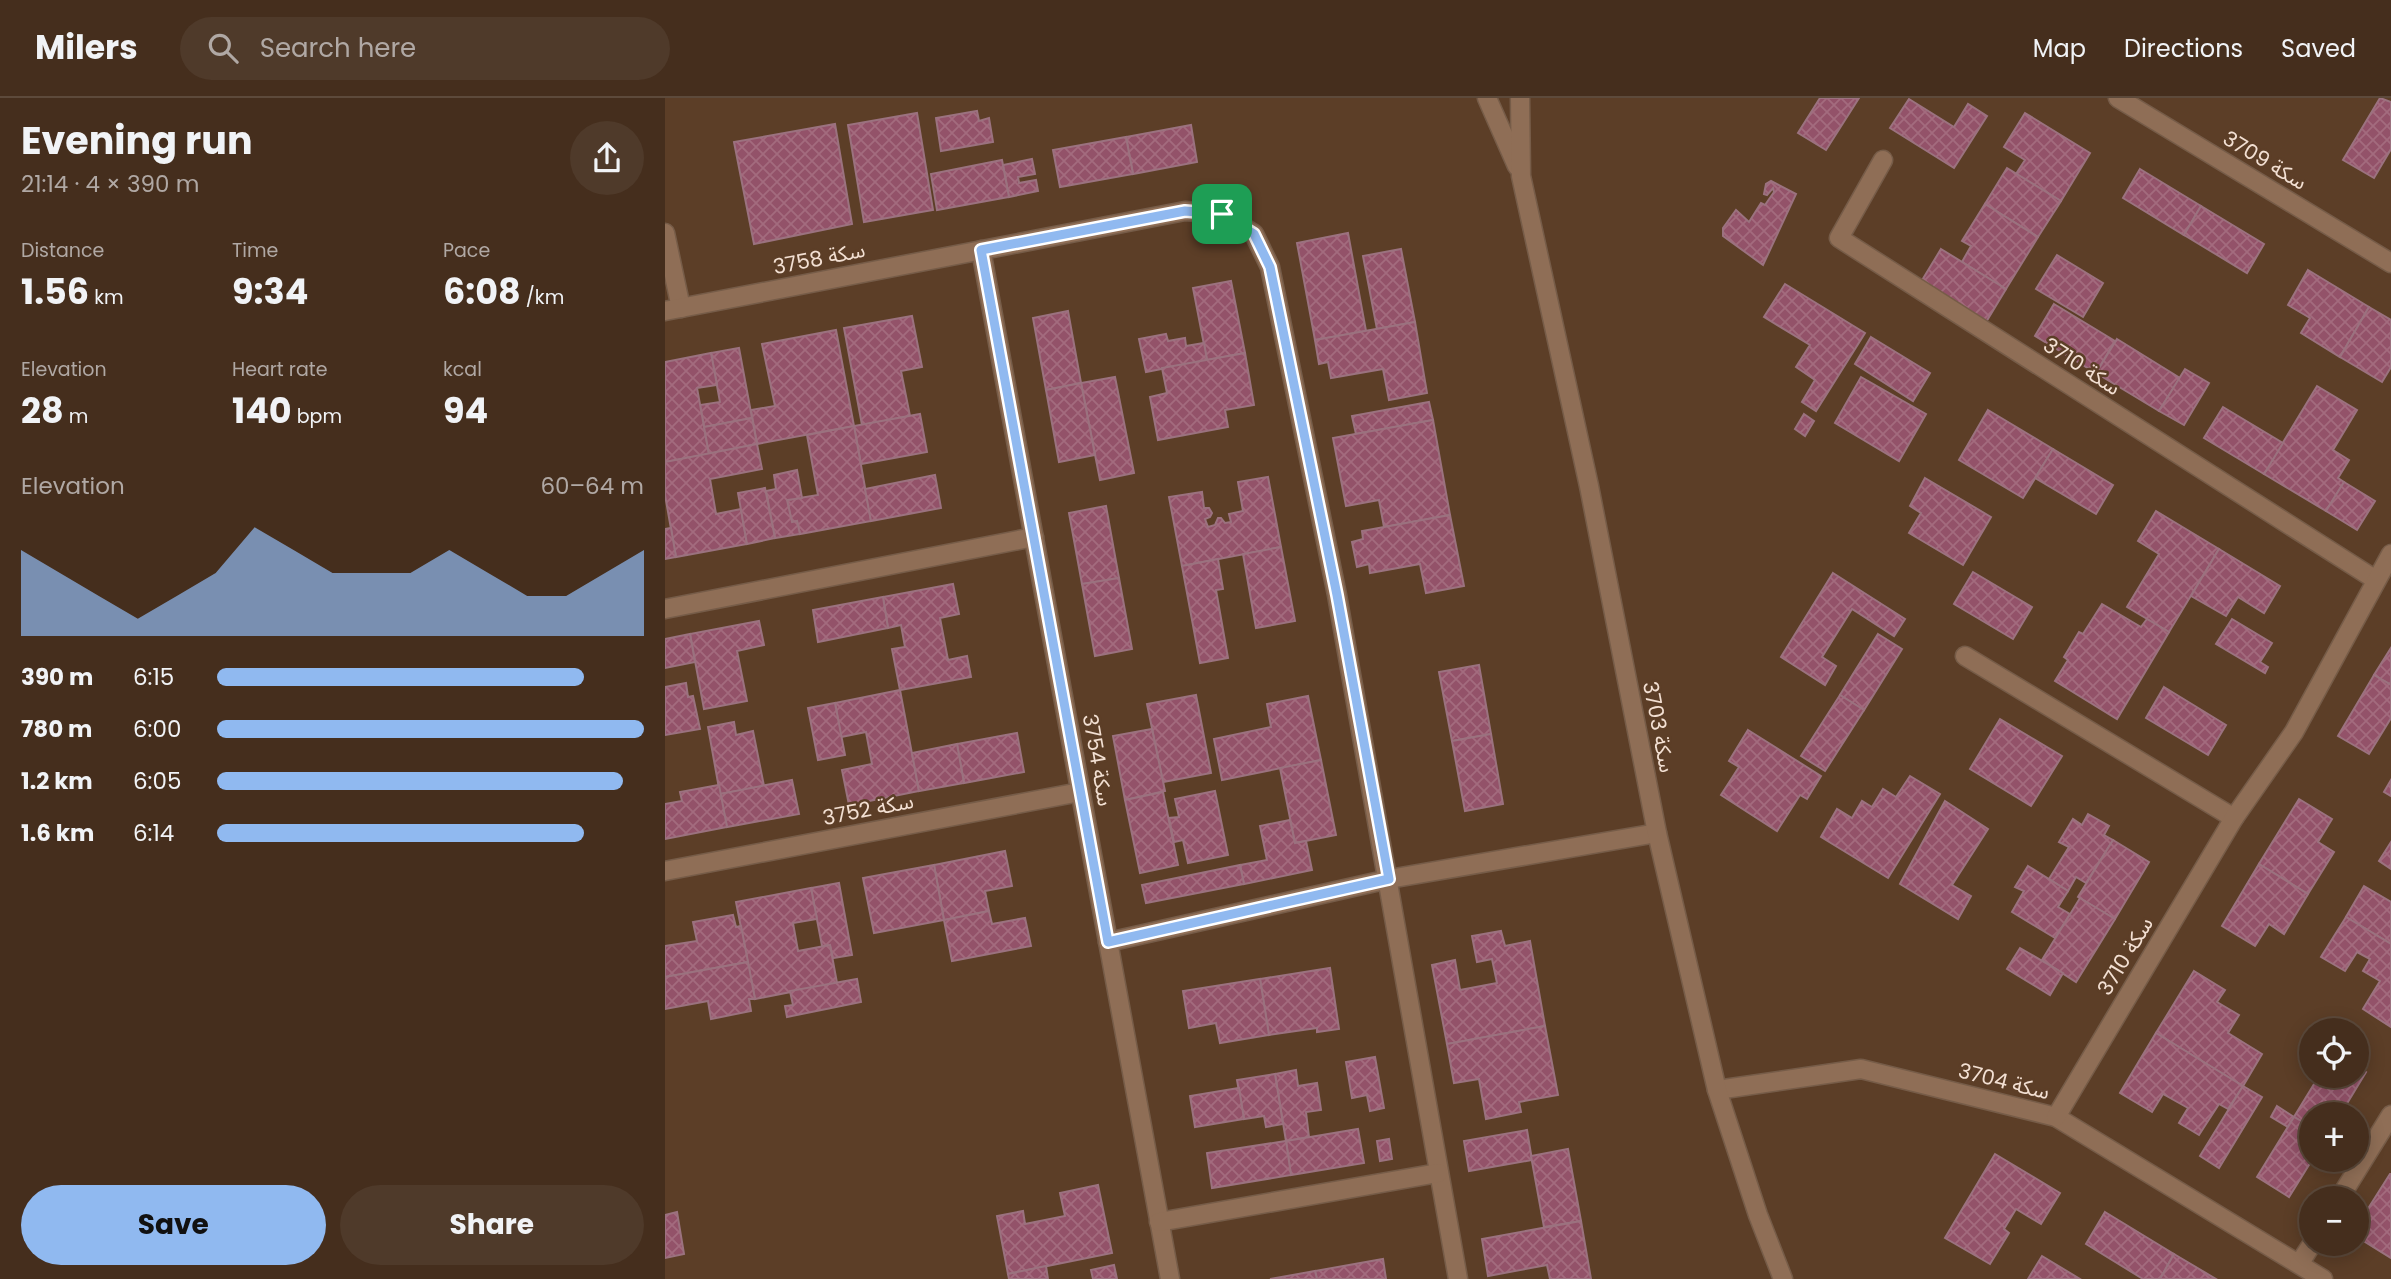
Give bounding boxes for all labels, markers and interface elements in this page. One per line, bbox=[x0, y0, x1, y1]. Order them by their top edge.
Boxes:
search box bbox=[180, 17, 670, 80]
text: Milers bbox=[35, 24, 138, 71]
icon: search bbox=[204, 29, 242, 67]
text: Search here bbox=[260, 30, 416, 66]
text: Map bbox=[2033, 32, 2086, 65]
text: Directions bbox=[2124, 32, 2243, 65]
text: Saved bbox=[2281, 32, 2356, 65]
text: Evening run bbox=[21, 114, 253, 167]
button: share bbox=[570, 121, 644, 195]
street label: سكة 3709 bbox=[2218, 124, 2312, 196]
text: 21:14 · 4 × 390 m bbox=[21, 168, 199, 200]
pin bbox=[1192, 184, 1252, 244]
icon: arrive bbox=[1203, 195, 1241, 233]
street label: سكة 3758 bbox=[770, 235, 868, 281]
text: Distance bbox=[21, 237, 104, 264]
text: Time bbox=[232, 237, 278, 264]
text: Pace bbox=[443, 237, 490, 264]
text: 1.56 bbox=[21, 267, 89, 316]
text: 9:34 bbox=[232, 267, 308, 316]
text: 6:08 bbox=[443, 267, 521, 316]
text: km bbox=[89, 284, 124, 311]
text: /km bbox=[521, 284, 564, 311]
street label: سكة 3710 bbox=[2038, 330, 2126, 402]
text: Elevation bbox=[21, 356, 107, 383]
text: Heart rate bbox=[232, 356, 327, 383]
text: kcal bbox=[443, 356, 482, 383]
text: 28 bbox=[21, 386, 64, 435]
text: 140 bbox=[232, 386, 292, 435]
text: 94 bbox=[443, 386, 488, 435]
text: m bbox=[64, 403, 88, 430]
text: bpm bbox=[292, 403, 342, 430]
text: Elevation bbox=[21, 470, 125, 502]
text: 60–64 m bbox=[540, 470, 644, 502]
text: 390 m bbox=[21, 661, 93, 693]
text: 6:15 bbox=[133, 661, 174, 693]
street label: سكة 3703 bbox=[1636, 679, 1682, 775]
street label: سكة 3754 bbox=[1076, 712, 1120, 808]
text: 780 m bbox=[21, 713, 92, 745]
text: 6:00 bbox=[133, 713, 181, 745]
text: 1.2 km bbox=[21, 765, 93, 797]
text: 6:05 bbox=[133, 765, 181, 797]
street label: سكة 3752 bbox=[820, 786, 916, 832]
text: 1.6 km bbox=[21, 817, 94, 849]
text: 6:14 bbox=[133, 817, 174, 849]
street label: سكة 3710 bbox=[2090, 911, 2160, 1001]
map controls bbox=[2299, 1018, 2369, 1256]
button: locate bbox=[2299, 1018, 2369, 1088]
street label: سكة 3704 bbox=[1955, 1056, 2053, 1106]
button: + bbox=[2299, 1102, 2369, 1172]
button: Save bbox=[21, 1185, 326, 1265]
button: Share bbox=[340, 1185, 644, 1265]
button: − bbox=[2299, 1186, 2369, 1256]

